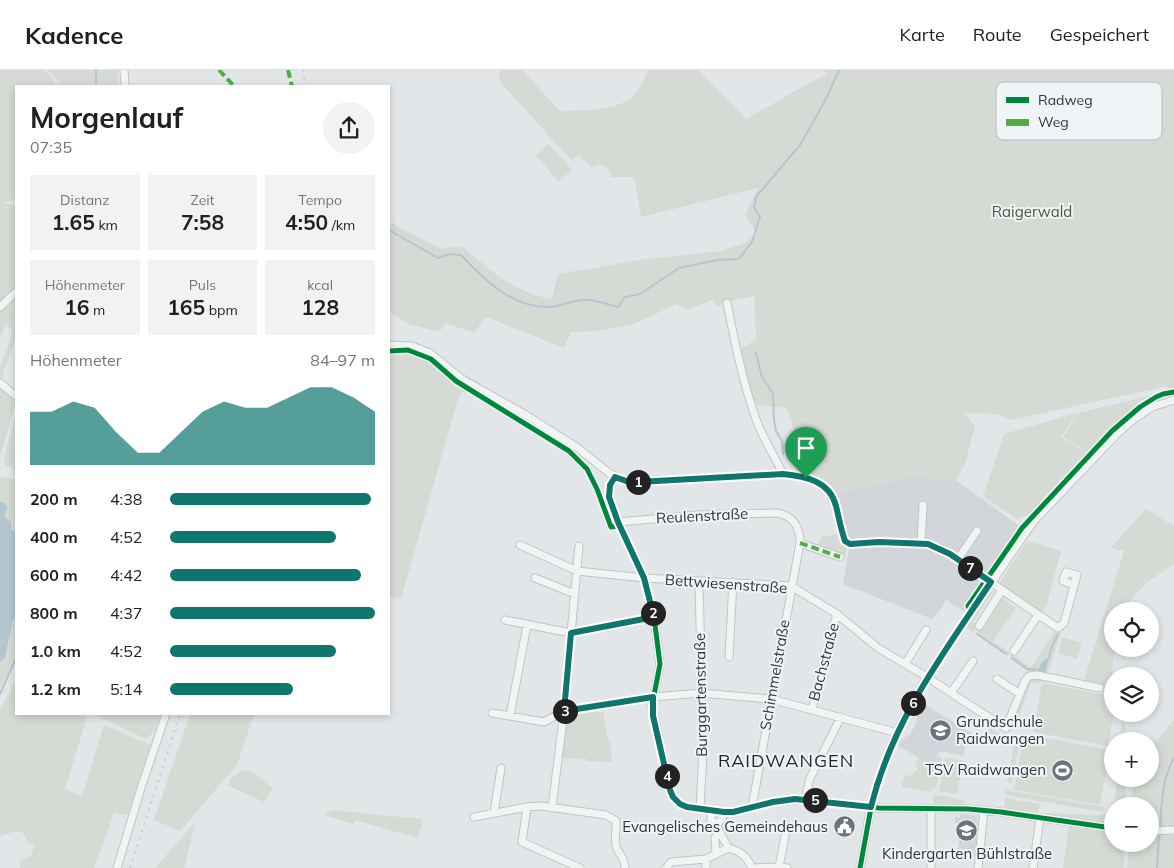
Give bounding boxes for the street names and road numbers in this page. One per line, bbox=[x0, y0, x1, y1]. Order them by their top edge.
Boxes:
street label: Reulenstraße bbox=[655, 504, 749, 527]
street label: Bettwiesenstraße bbox=[664, 570, 788, 597]
street label: Schimmelstraße bbox=[755, 618, 794, 732]
street label: Bachstraße bbox=[804, 621, 843, 703]
street label: Burggartenstraße bbox=[690, 633, 711, 757]

